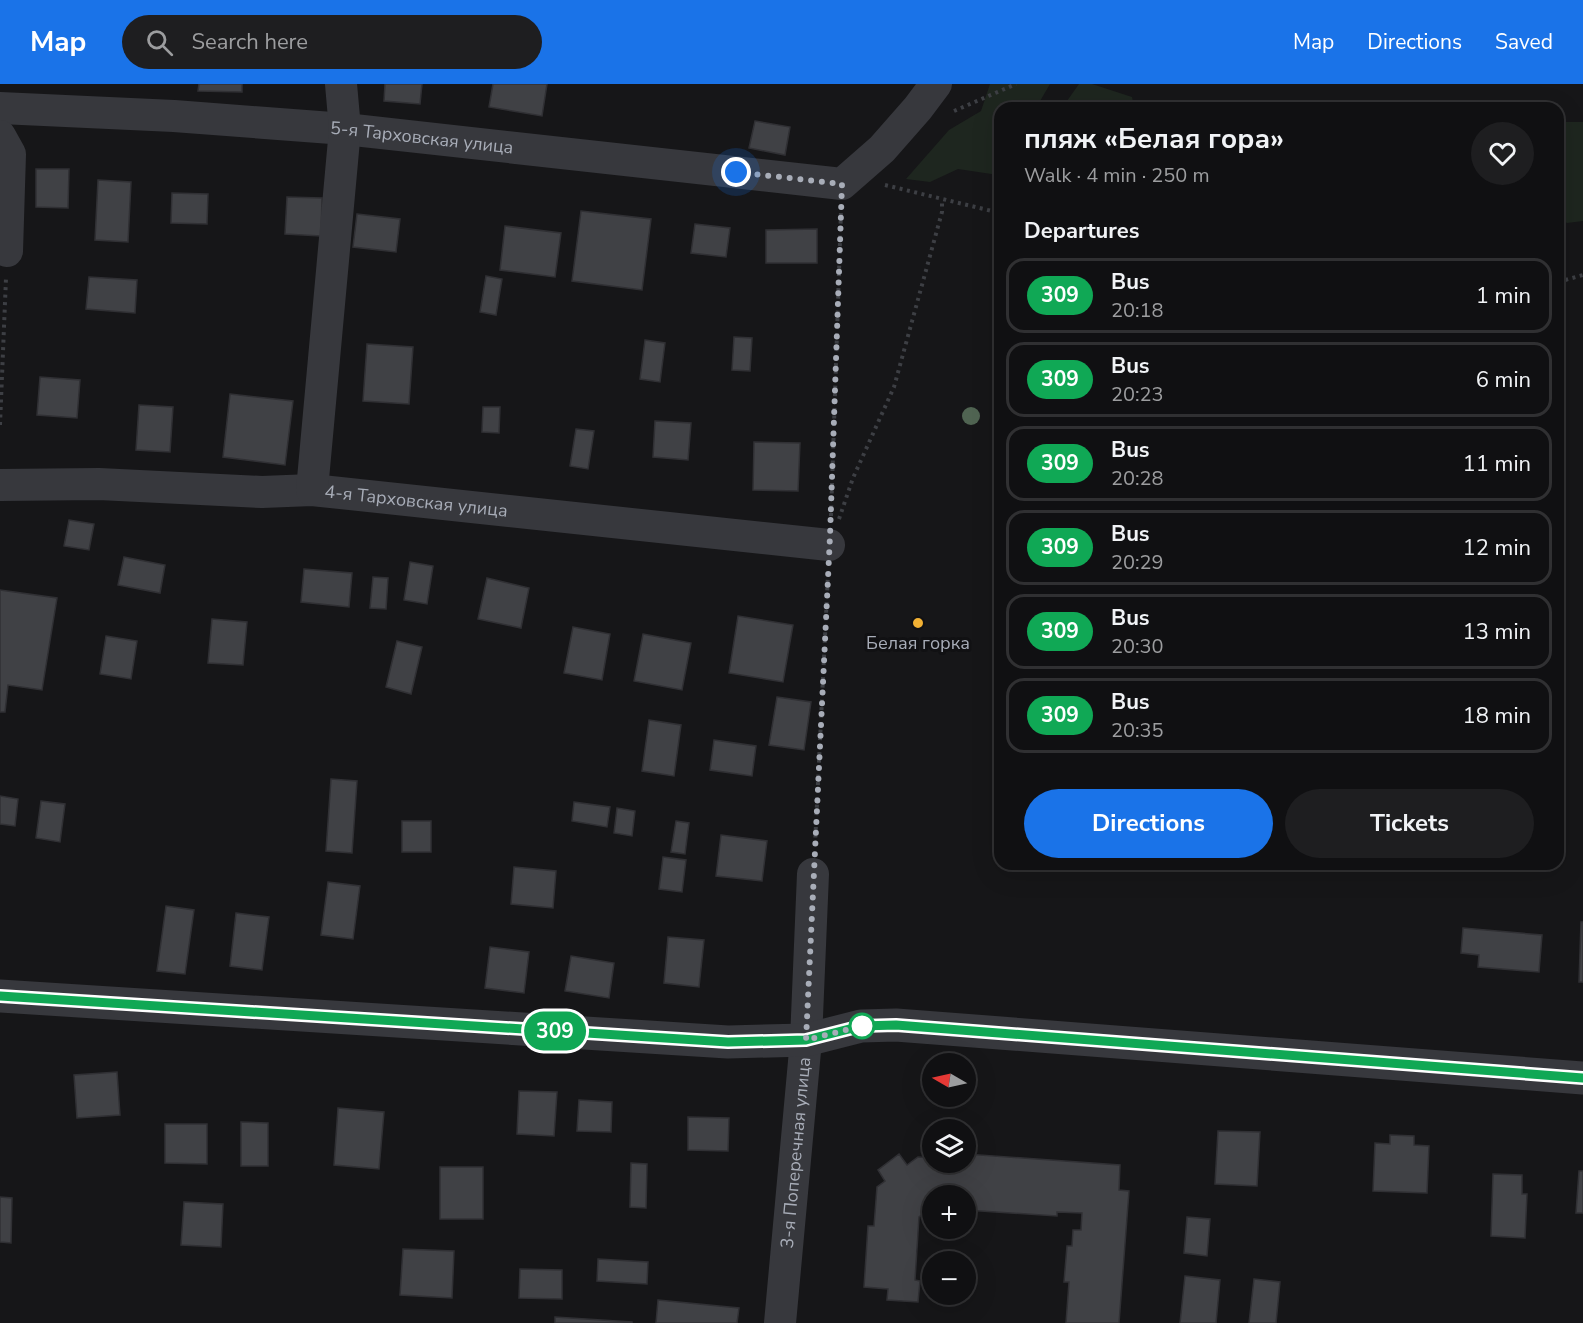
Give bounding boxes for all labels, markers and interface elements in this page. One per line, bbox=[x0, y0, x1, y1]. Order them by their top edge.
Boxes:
search box bbox=[122, 15, 542, 69]
text: Map bbox=[30, 23, 86, 61]
icon: search bbox=[143, 26, 176, 59]
text: Search here bbox=[191, 27, 308, 57]
text: Map bbox=[1293, 28, 1334, 56]
text: Directions bbox=[1367, 28, 1462, 56]
text: Saved bbox=[1495, 28, 1553, 56]
street label: 5-я Тарховская улица bbox=[329, 116, 515, 160]
text: пляж «Белая гора» bbox=[1024, 120, 1284, 158]
button: heart bbox=[1471, 122, 1534, 185]
your location bbox=[721, 157, 751, 187]
text: Walk · 4 min · 250 m bbox=[1024, 162, 1210, 189]
text: Departures bbox=[1024, 216, 1139, 246]
text: Bus bbox=[1111, 267, 1150, 297]
text: 309 bbox=[1041, 281, 1079, 309]
text: 1 min bbox=[1476, 281, 1531, 311]
text: 20:18 bbox=[1111, 297, 1164, 324]
text: Bus bbox=[1111, 351, 1150, 381]
text: 309 bbox=[1041, 365, 1079, 393]
text: 6 min bbox=[1476, 365, 1531, 395]
text: 20:23 bbox=[1111, 381, 1164, 408]
text: Bus bbox=[1111, 435, 1150, 465]
text: 309 bbox=[1041, 449, 1079, 477]
text: 11 min bbox=[1463, 449, 1531, 479]
text: 20:28 bbox=[1111, 465, 1164, 492]
street label: 4-я Тарховская улица bbox=[323, 479, 509, 523]
text: Bus bbox=[1111, 519, 1150, 549]
text: 309 bbox=[1041, 533, 1079, 561]
text: 12 min bbox=[1463, 533, 1531, 563]
text: 20:29 bbox=[1111, 549, 1164, 576]
text: Bus bbox=[1111, 603, 1150, 633]
marker: Белая горка bbox=[911, 616, 925, 630]
text: 309 bbox=[1041, 617, 1079, 645]
text: 13 min bbox=[1463, 617, 1531, 647]
place label: Белая горка bbox=[866, 631, 970, 655]
text: 20:30 bbox=[1111, 633, 1164, 660]
text: Bus bbox=[1111, 687, 1150, 717]
text: 309 bbox=[1041, 701, 1079, 729]
text: 18 min bbox=[1463, 701, 1531, 731]
text: 20:35 bbox=[1111, 717, 1164, 744]
button: Directions bbox=[1024, 789, 1273, 858]
button: Tickets bbox=[1285, 789, 1534, 858]
line badge: 309 bbox=[520, 1012, 590, 1050]
unlabelled marker bbox=[849, 1013, 875, 1039]
text: 309 bbox=[536, 1017, 574, 1045]
north arrow bbox=[922, 1053, 976, 1107]
map controls bbox=[922, 1053, 976, 1305]
street label: 3-я Поперечная улица bbox=[775, 1056, 816, 1249]
button: layers bbox=[922, 1119, 976, 1173]
button: + bbox=[922, 1185, 976, 1239]
button: − bbox=[922, 1251, 976, 1305]

